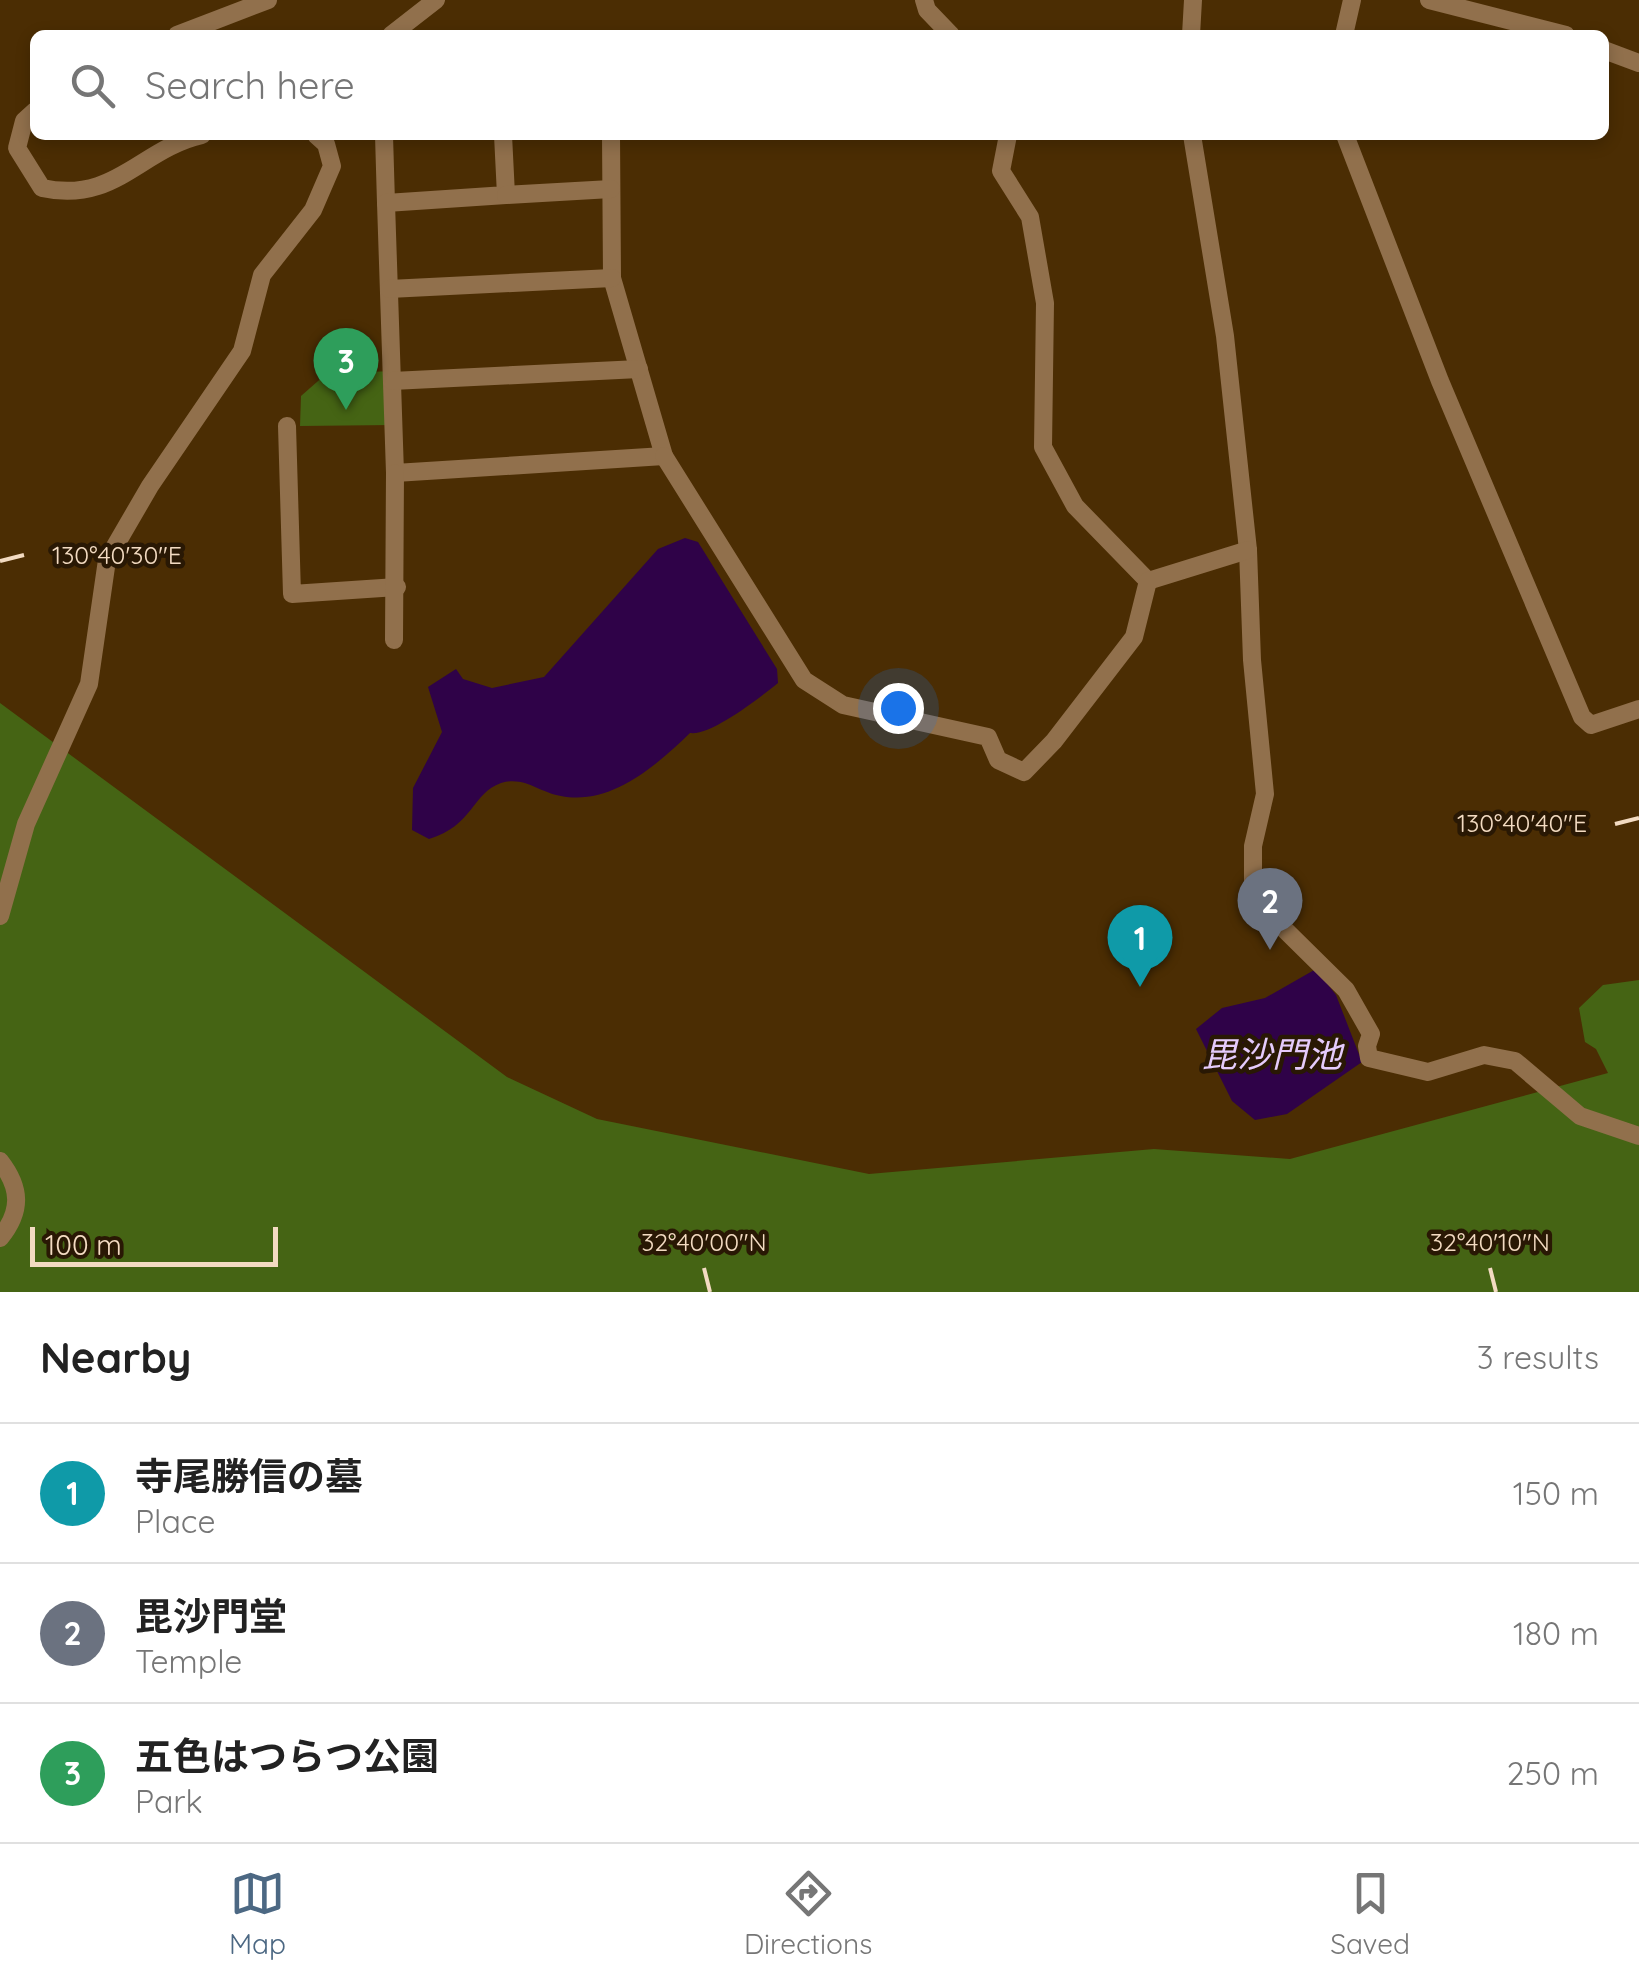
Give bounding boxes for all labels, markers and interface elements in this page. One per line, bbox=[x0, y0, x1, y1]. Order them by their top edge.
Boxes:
search box bbox=[30, 30, 1609, 140]
icon: search bbox=[65, 58, 120, 113]
text: Search here bbox=[145, 61, 355, 109]
pin: 3 bbox=[314, 328, 378, 410]
text: 130°40'30"E bbox=[52, 539, 182, 570]
your location bbox=[873, 683, 924, 734]
text: 130°40'40"E bbox=[1457, 807, 1587, 838]
pin: 2 bbox=[1238, 868, 1302, 950]
pin: 1 bbox=[1108, 904, 1172, 987]
water label: 毘沙門池 bbox=[1202, 1032, 1345, 1076]
scale bar bbox=[30, 1222, 278, 1266]
text: 32°40'00"N bbox=[641, 1226, 767, 1257]
text: 32°40'10"N bbox=[1430, 1226, 1550, 1257]
text: 100 m bbox=[45, 1227, 122, 1262]
text: Nearby bbox=[40, 1331, 191, 1384]
text: 3 results bbox=[1477, 1337, 1599, 1377]
text: 寺尾勝信の墓 bbox=[135, 1452, 363, 1500]
text: 1 bbox=[66, 1473, 79, 1513]
text: 150 m bbox=[1513, 1473, 1599, 1513]
text: Place bbox=[135, 1501, 215, 1541]
text: 毘沙門堂 bbox=[135, 1592, 287, 1640]
text: 2 bbox=[63, 1613, 82, 1653]
text: 180 m bbox=[1513, 1613, 1599, 1653]
text: Temple bbox=[135, 1641, 242, 1681]
text: 五色はつらつ公園 bbox=[135, 1732, 439, 1780]
text: 3 bbox=[64, 1753, 81, 1793]
text: 250 m bbox=[1507, 1753, 1599, 1793]
text: Park bbox=[135, 1781, 203, 1821]
tab: Map bbox=[229, 1866, 286, 1961]
tab: Directions bbox=[744, 1866, 872, 1961]
tab: Saved bbox=[1330, 1866, 1410, 1961]

